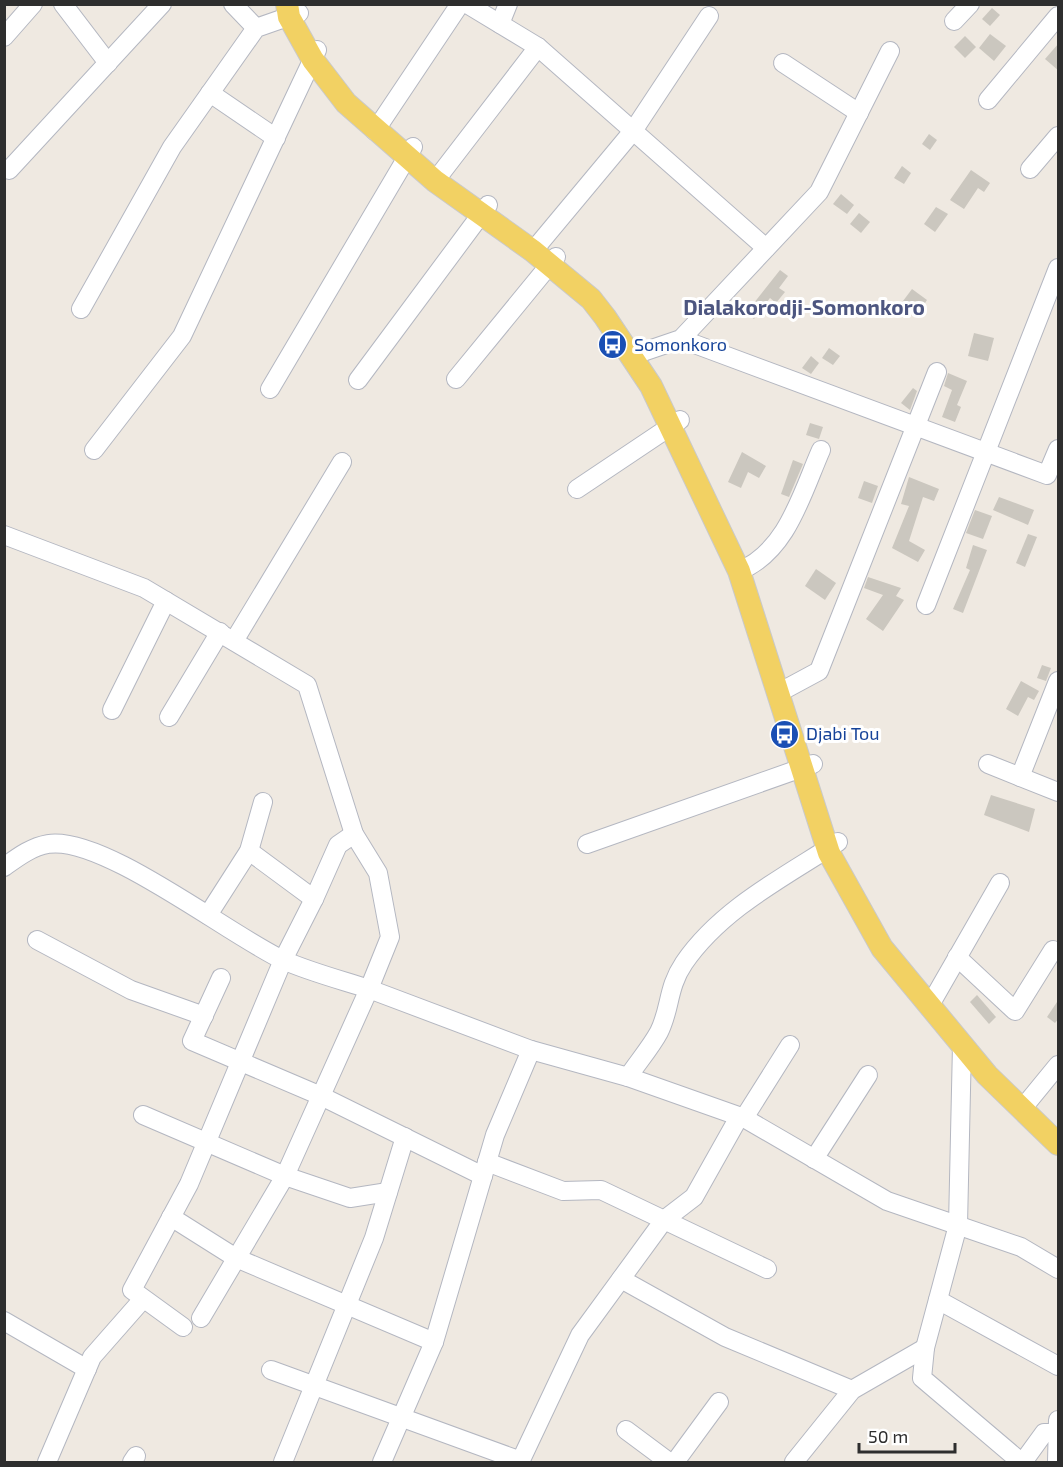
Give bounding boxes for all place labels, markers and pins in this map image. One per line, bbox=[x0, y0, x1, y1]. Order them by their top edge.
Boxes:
bus stop icon: Somonkoro bbox=[597, 329, 629, 361]
place label: Somonkoro bbox=[634, 333, 727, 355]
bus stop icon: Djabi Tou bbox=[769, 718, 801, 750]
place label: Djabi Tou bbox=[806, 722, 880, 744]

